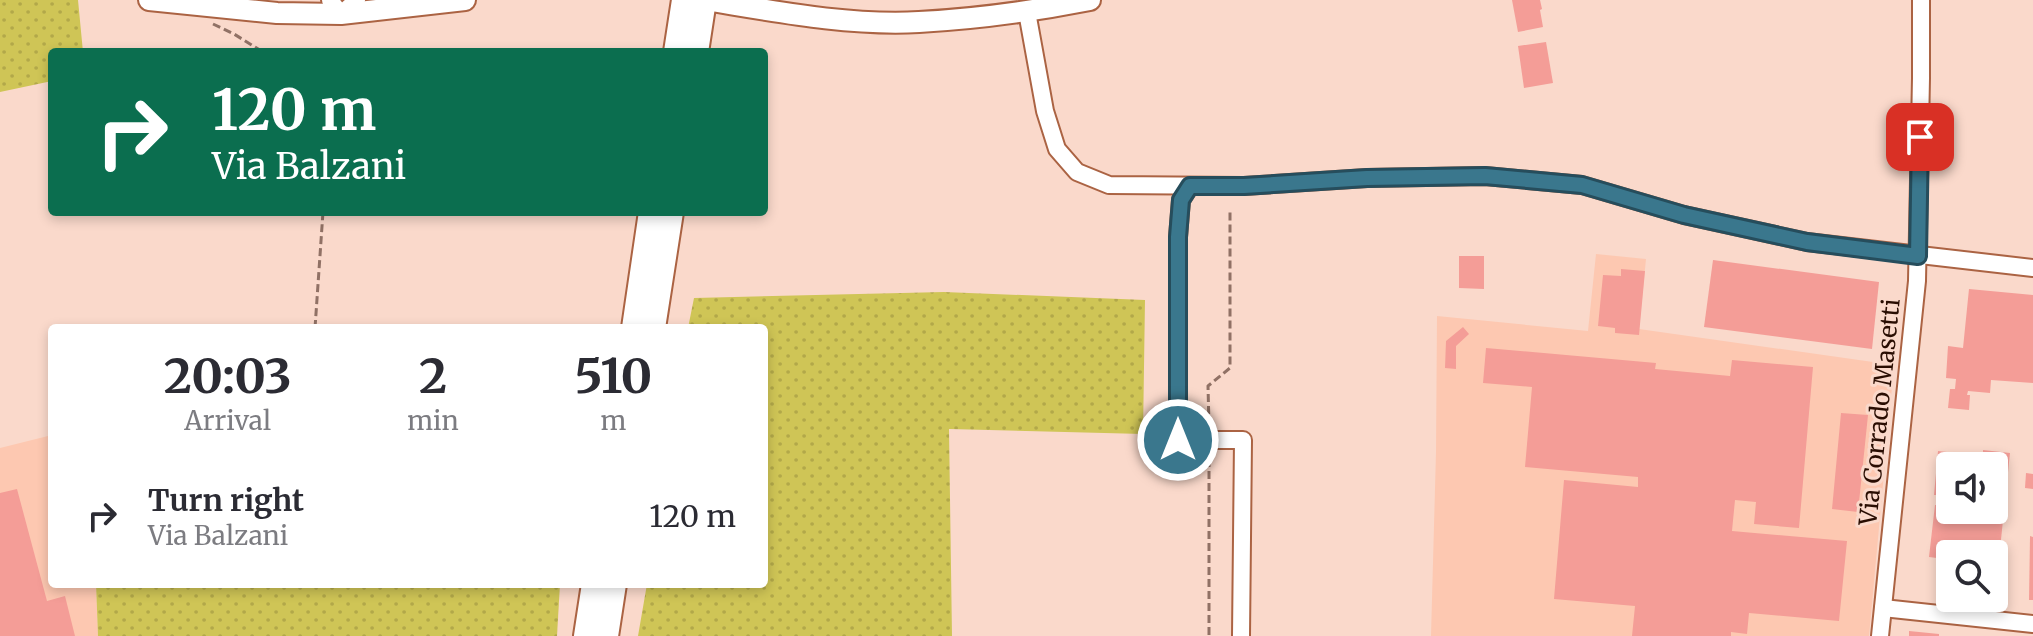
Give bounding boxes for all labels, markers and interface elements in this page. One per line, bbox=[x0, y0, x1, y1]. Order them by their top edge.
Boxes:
text: 120 m bbox=[212, 75, 376, 145]
icon: right bbox=[80, 80, 184, 184]
pin bbox=[1886, 103, 1954, 171]
icon: arrive bbox=[1898, 115, 1942, 159]
text: Via Balzani bbox=[212, 144, 406, 189]
street label: Via Corrado Masetti bbox=[1852, 297, 1907, 528]
text: 20:03 bbox=[164, 346, 292, 406]
text: 2 bbox=[419, 346, 447, 406]
text: 510 bbox=[574, 346, 652, 406]
position arrow bbox=[1136, 398, 1220, 482]
text: Arrival bbox=[184, 404, 271, 437]
text: min bbox=[407, 404, 459, 437]
text: m bbox=[600, 404, 626, 437]
map controls bbox=[1936, 452, 2008, 612]
button: sound bbox=[1936, 452, 2008, 524]
text: Turn right bbox=[148, 481, 304, 519]
icon: right bbox=[80, 494, 124, 538]
text: 120 m bbox=[649, 497, 736, 535]
text: Via Balzani bbox=[148, 519, 288, 552]
button: search bbox=[1936, 540, 2008, 612]

